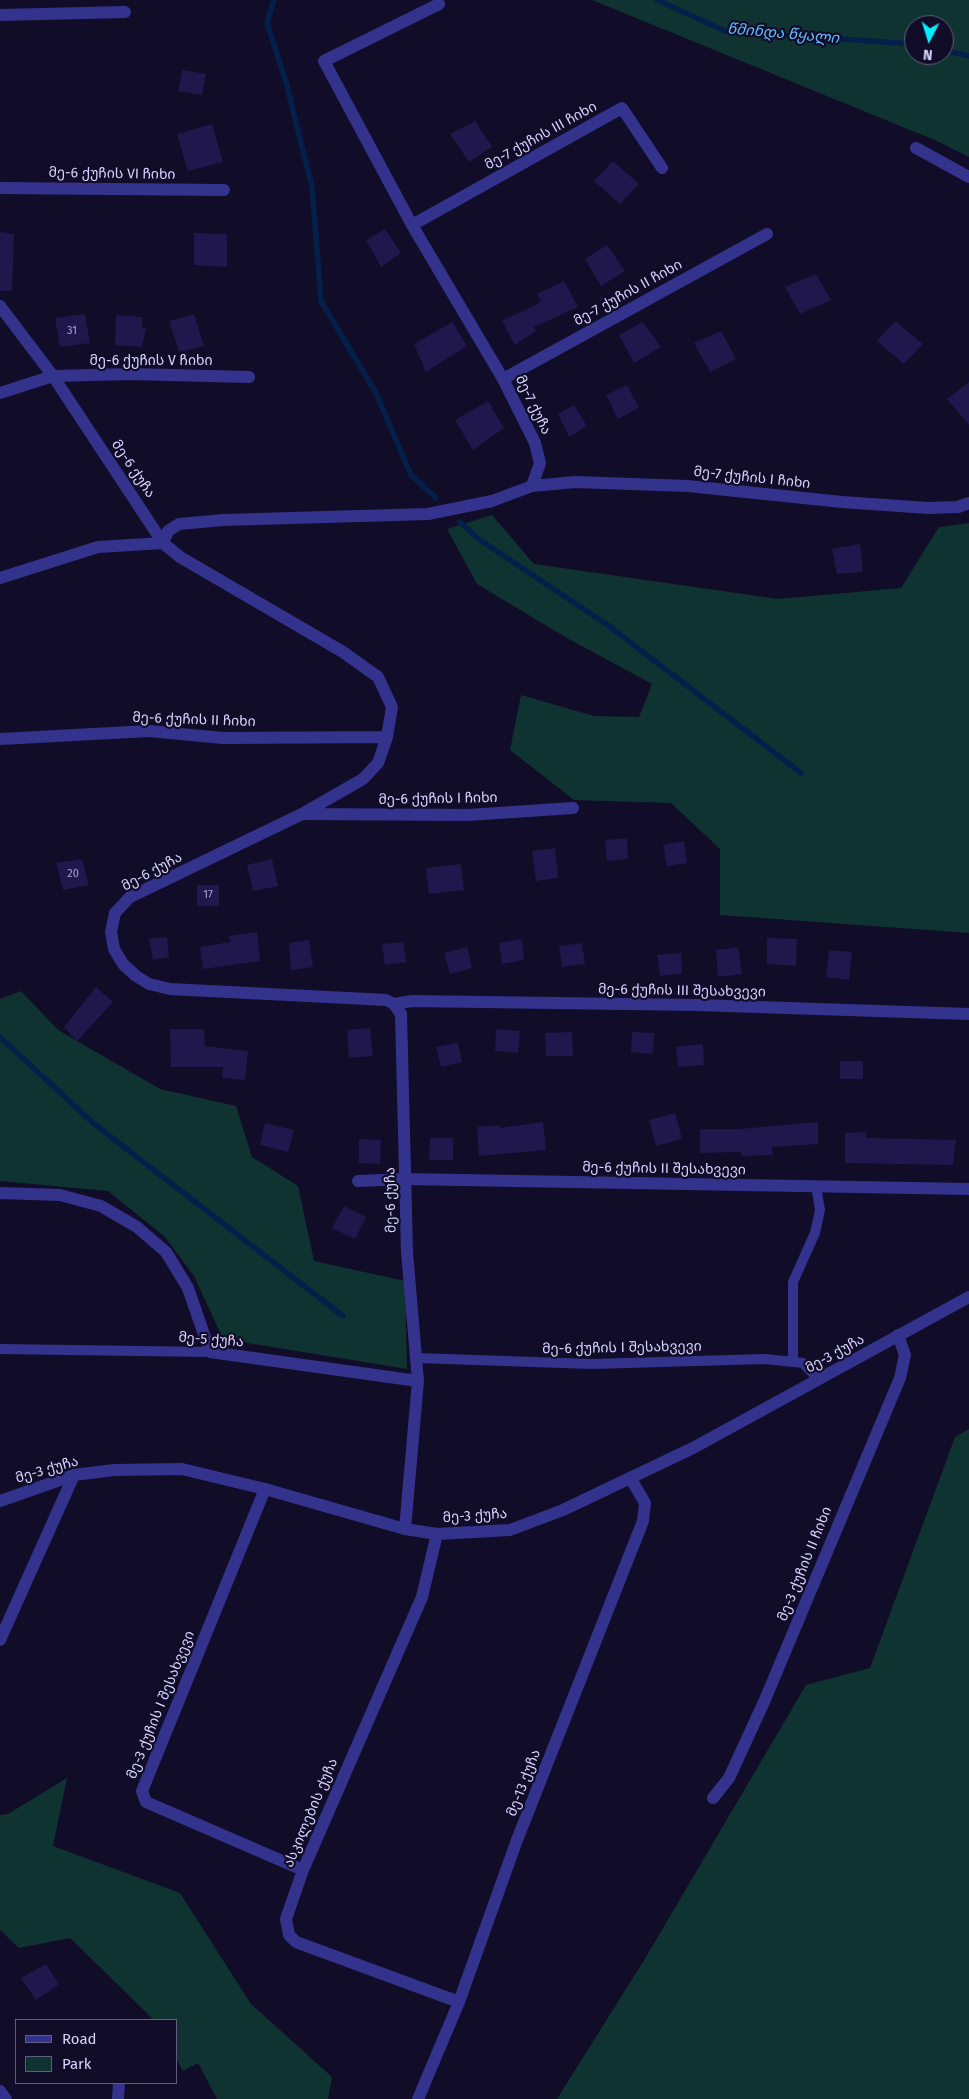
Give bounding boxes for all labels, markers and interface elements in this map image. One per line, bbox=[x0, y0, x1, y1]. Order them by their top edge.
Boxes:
north arrow bbox=[904, 15, 954, 65]
water label: წმინდა წყალი bbox=[726, 20, 840, 48]
text: N bbox=[922, 46, 933, 63]
street label: მე-7 ქუჩის III ჩიხი bbox=[482, 98, 600, 174]
street label: მე-6 ქუჩის VI ჩიხი bbox=[48, 164, 176, 184]
street label: მე-7 ქუჩის II ჩიხი bbox=[571, 256, 685, 330]
house number: 31 bbox=[67, 324, 77, 338]
street label: მე-6 ქუჩის V ჩიხი bbox=[90, 353, 212, 369]
street label: მე-7 ქუჩა bbox=[511, 373, 555, 437]
street label: მე-6 ქუჩა bbox=[108, 437, 158, 501]
street label: მე-7 ქუჩის I ჩიხი bbox=[693, 464, 811, 492]
street label: მე-6 ქუჩის II ჩიხი bbox=[132, 709, 256, 731]
street label: მე-6 ქუჩის I ჩიხი bbox=[378, 790, 498, 808]
street label: მე-6 ქუჩა bbox=[119, 849, 185, 895]
house number: 20 bbox=[67, 867, 79, 881]
house number: 17 bbox=[203, 888, 213, 902]
street label: მე-6 ქუჩის III შესახვევი bbox=[598, 981, 766, 1001]
street label: მე-6 ქუჩის II შესახვევი bbox=[582, 1159, 746, 1179]
street label: მე-6 ქუჩა bbox=[382, 1167, 400, 1233]
street label: მე-5 ქუჩა bbox=[178, 1329, 244, 1351]
street label: მე-3 ქუჩა bbox=[803, 1331, 867, 1377]
street label: მე-6 ქუჩის I შესახვევი bbox=[542, 1338, 702, 1358]
street label: მე-3 ქუჩა bbox=[14, 1453, 80, 1487]
street label: მე-3 ქუჩის II ჩიხი bbox=[774, 1504, 836, 1624]
street label: მე-3 ქუჩა bbox=[442, 1505, 508, 1527]
street label: მე-3 ქუჩის I შესახვევი bbox=[124, 1629, 198, 1781]
street label: მე-13 ქუჩა bbox=[504, 1747, 544, 1819]
street label: ასკილების ქუჩა bbox=[280, 1756, 342, 1870]
legend bbox=[15, 2019, 178, 2084]
text: Road bbox=[62, 2030, 97, 2048]
text: Park bbox=[62, 2055, 92, 2073]

